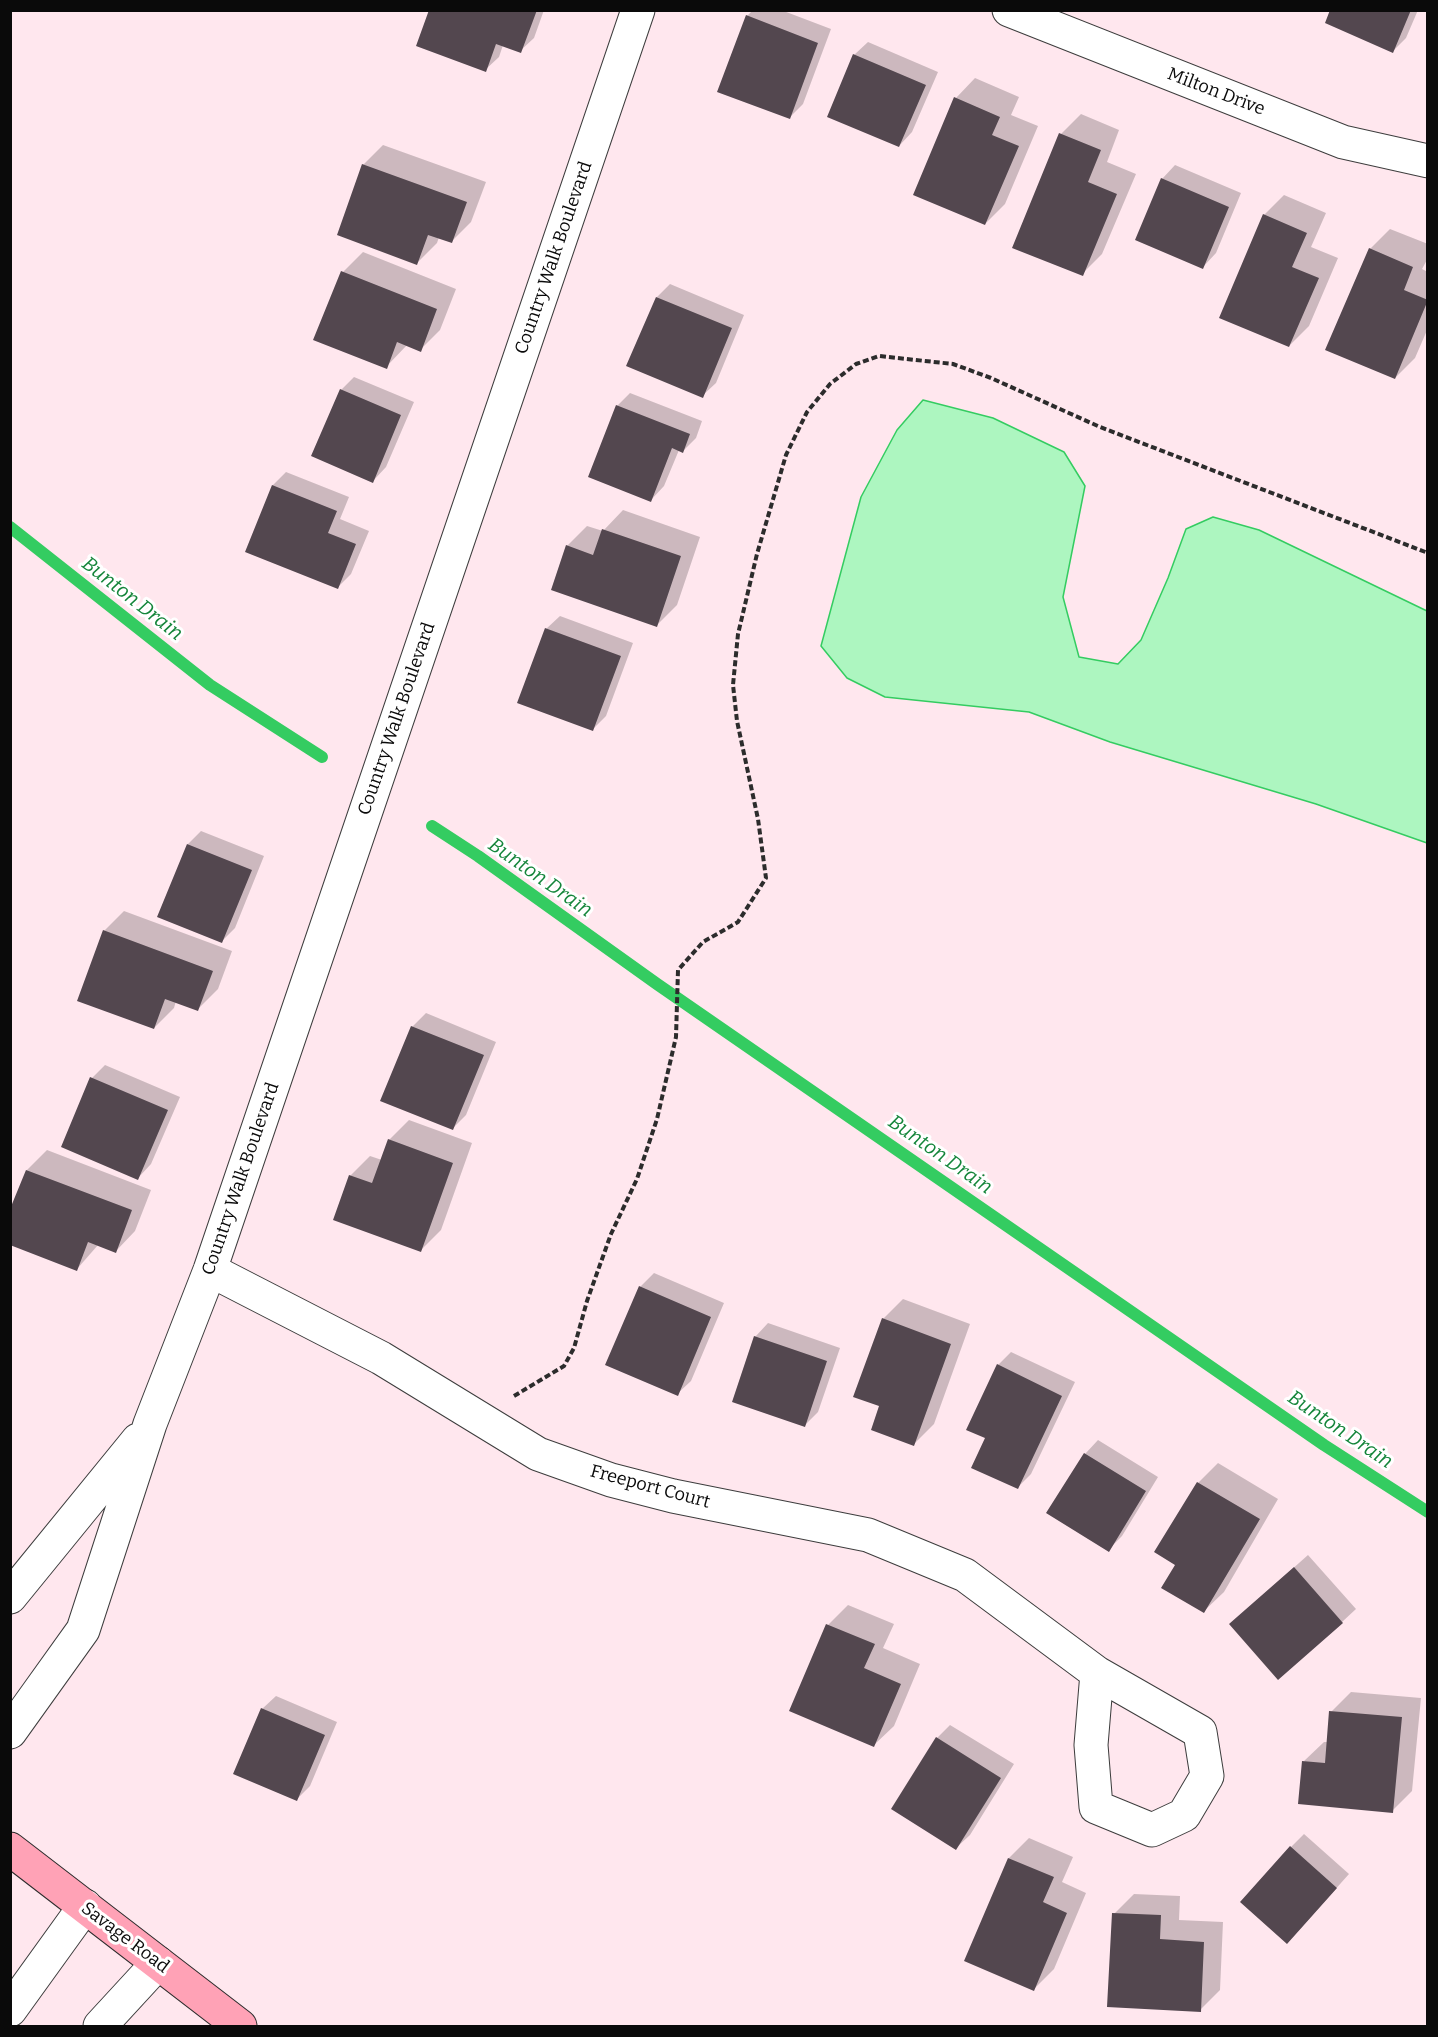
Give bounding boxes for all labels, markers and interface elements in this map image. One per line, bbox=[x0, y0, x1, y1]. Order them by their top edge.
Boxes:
street label: Milton Drive bbox=[1164, 64, 1268, 120]
street label: Country Walk Boulevard bbox=[511, 159, 597, 357]
water label: Bunton Drain bbox=[77, 552, 187, 646]
street label: Country Walk Boulevard bbox=[354, 620, 440, 818]
water label: Bunton Drain bbox=[483, 833, 597, 923]
street label: Country Walk Boulevard bbox=[198, 1080, 284, 1278]
water label: Bunton Drain bbox=[883, 1110, 997, 1200]
water label: Bunton Drain bbox=[1283, 1386, 1397, 1474]
street label: Freeport Court bbox=[588, 1461, 712, 1513]
street label: Savage Road bbox=[77, 1898, 173, 1978]

